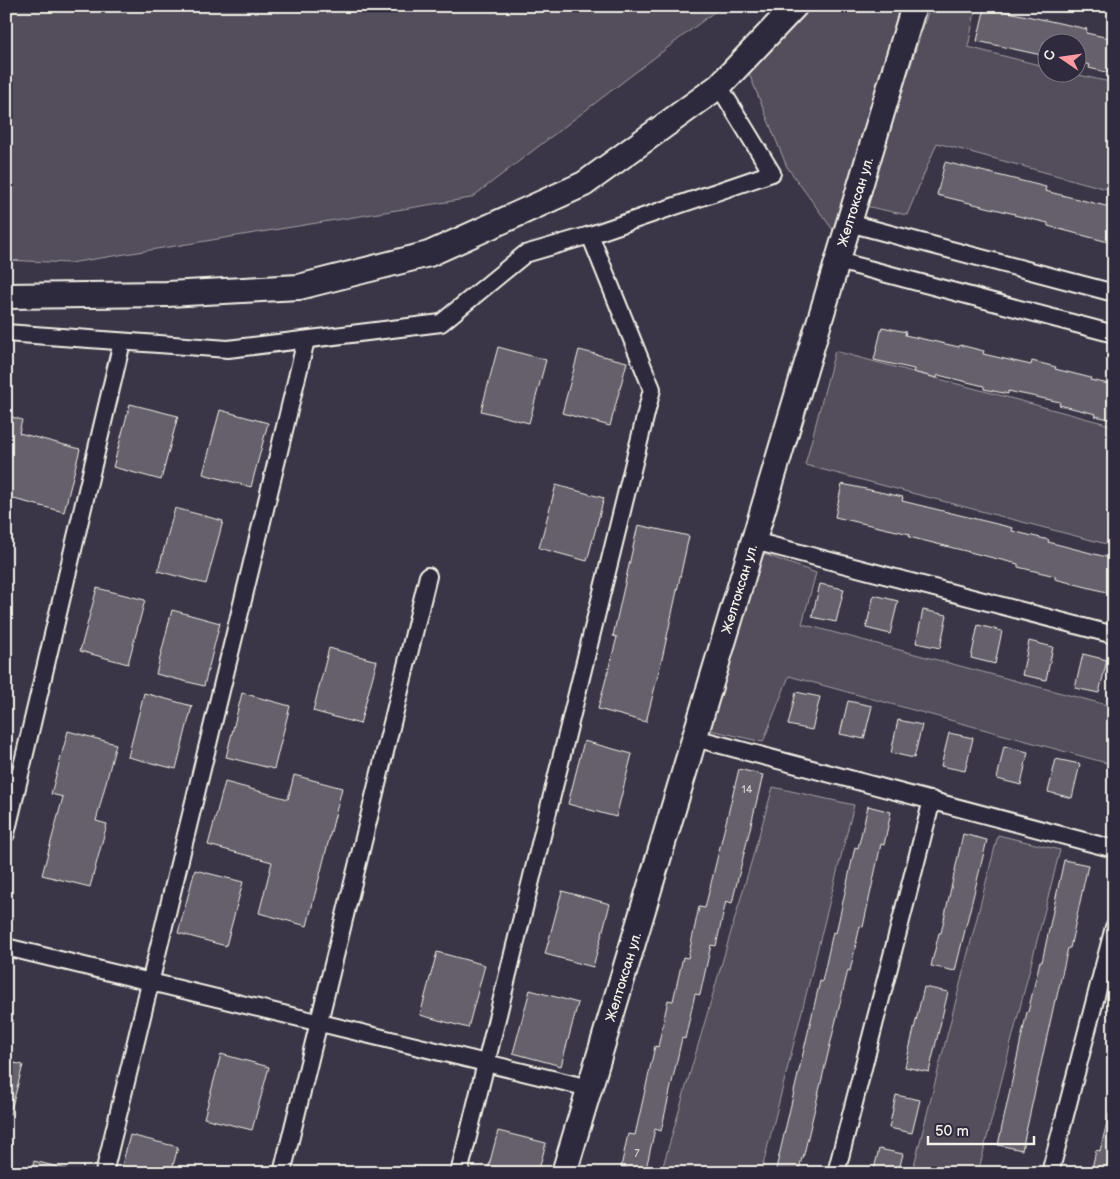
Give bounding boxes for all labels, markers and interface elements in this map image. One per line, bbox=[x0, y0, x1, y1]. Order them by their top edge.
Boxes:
north arrow bbox=[1038, 32, 1088, 82]
text: С bbox=[1040, 48, 1059, 62]
street label: Желтоксан ул. bbox=[834, 155, 877, 249]
street label: Желтоксан ул. bbox=[718, 542, 761, 636]
house number: 14 bbox=[742, 783, 753, 796]
street label: Желтоксан ул. bbox=[602, 930, 645, 1024]
scale bar bbox=[928, 1114, 1034, 1146]
text: 50 m bbox=[935, 1122, 969, 1141]
house number: 7 bbox=[634, 1147, 640, 1160]

